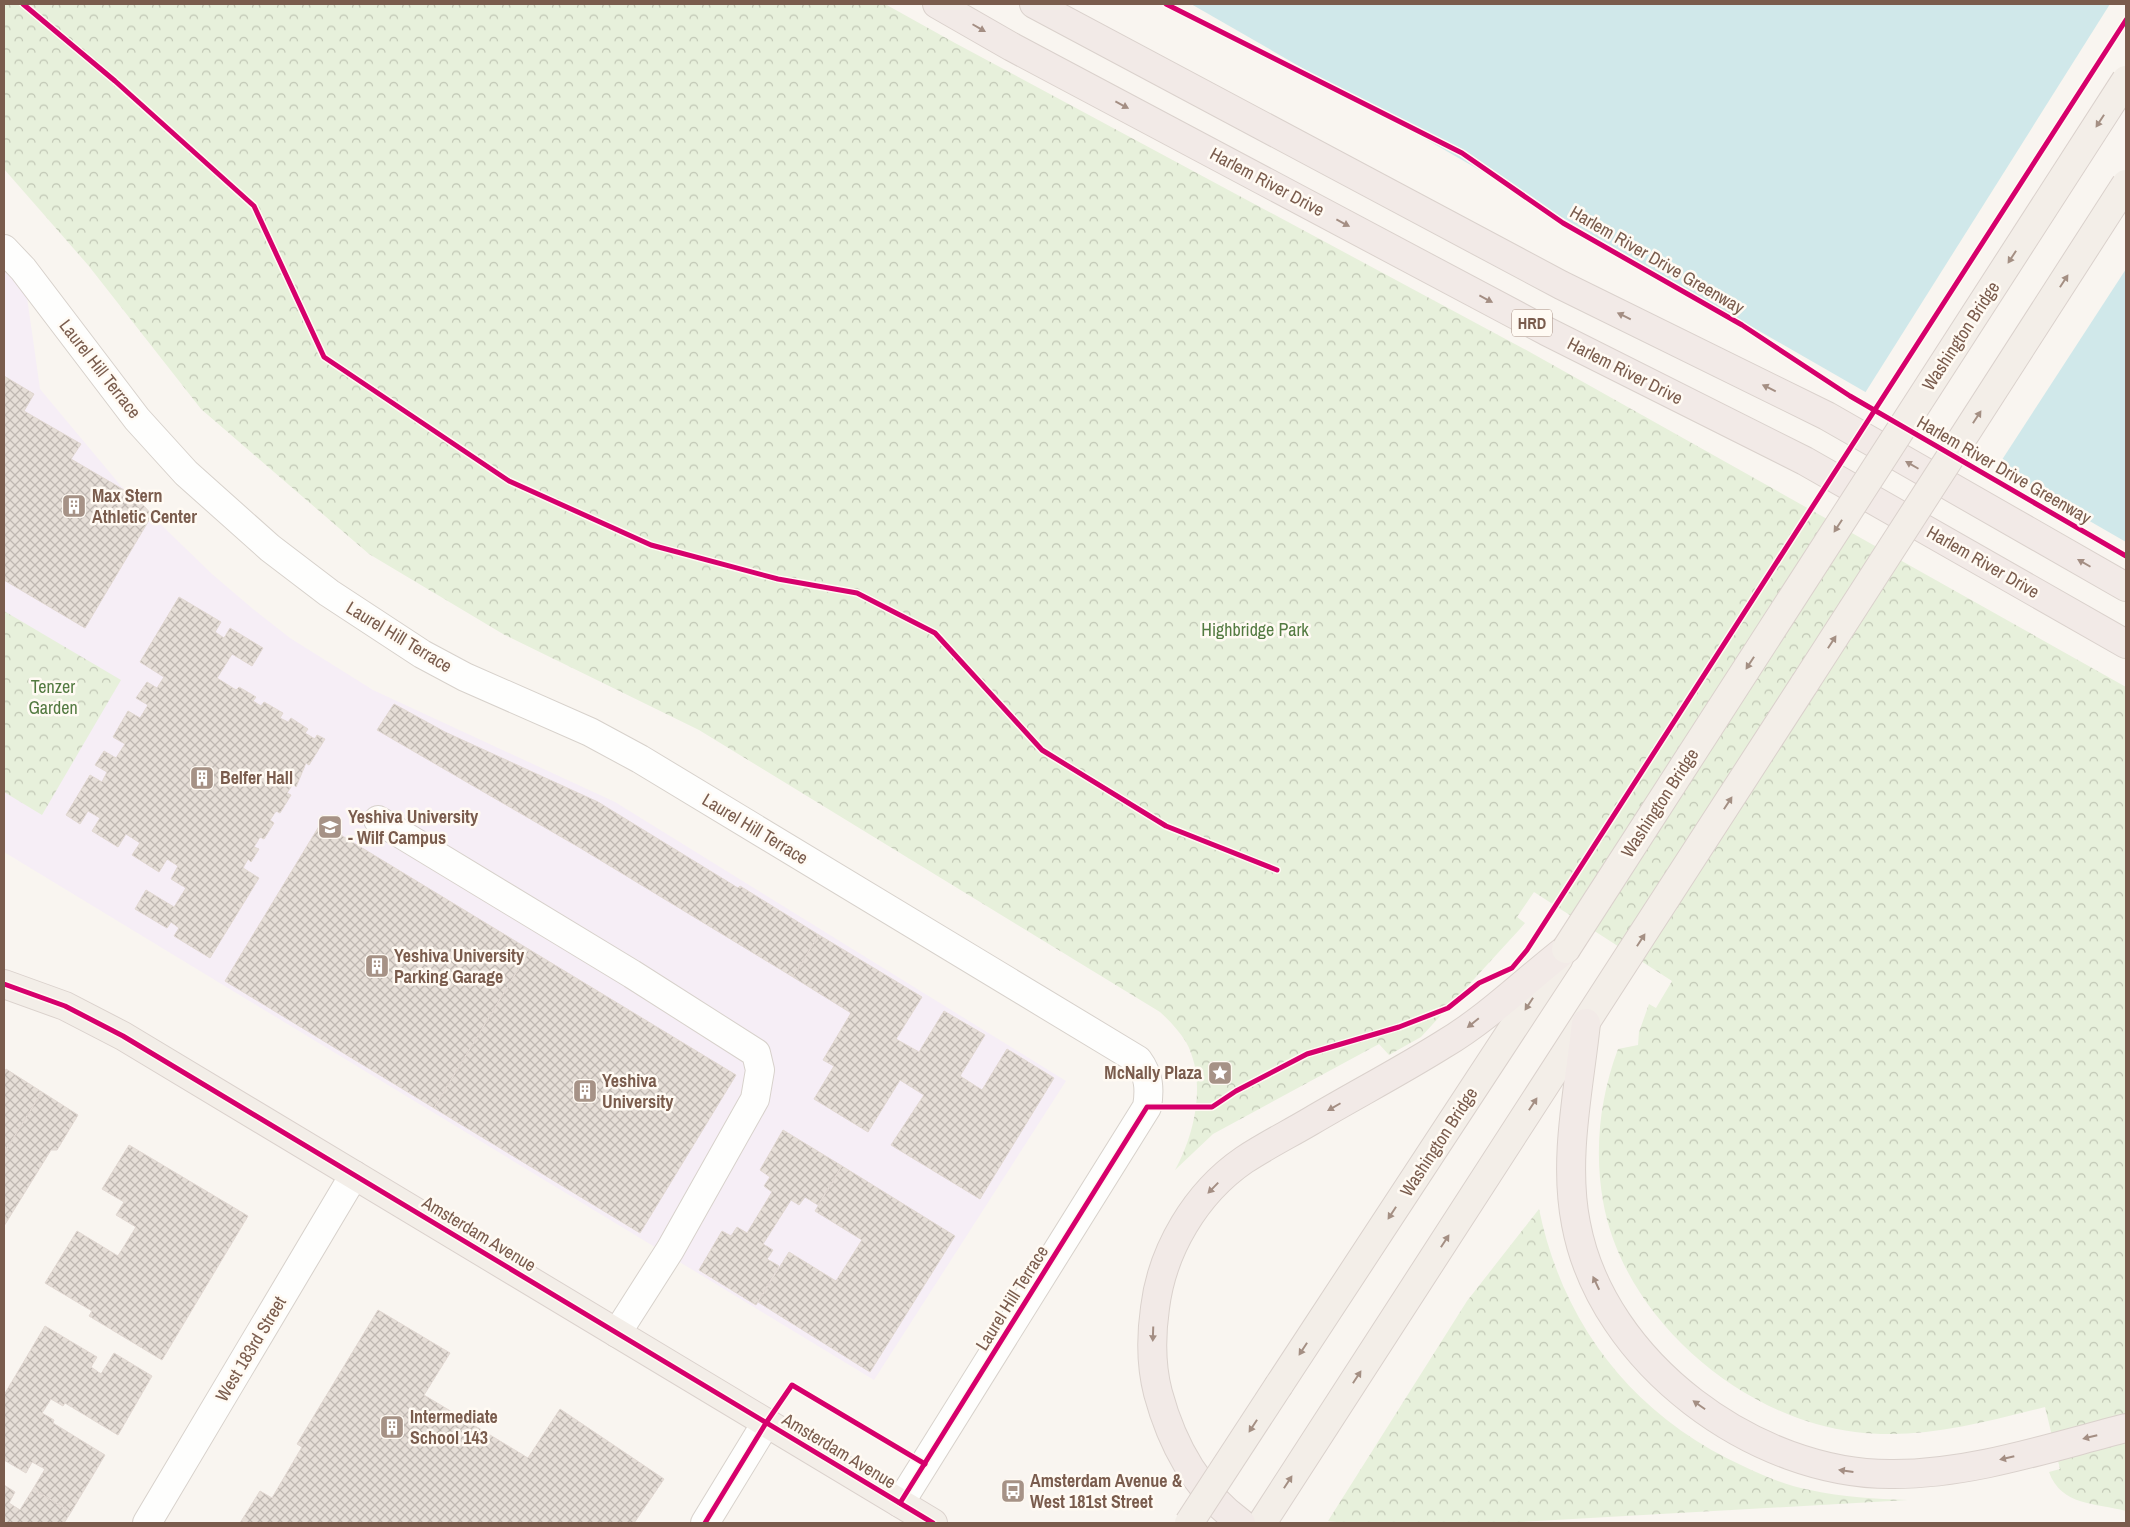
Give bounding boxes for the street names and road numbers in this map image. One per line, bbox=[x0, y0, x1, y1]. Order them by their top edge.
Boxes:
street label: Harlem River Drive bbox=[1206, 141, 1329, 222]
street label: Harlem River Drive Greenway bbox=[1565, 199, 1750, 320]
street label: Washington Bridge bbox=[1916, 276, 2005, 395]
road number: HRD bbox=[1512, 309, 1552, 336]
street label: Laurel Hill Terrace bbox=[54, 314, 147, 423]
street label: Harlem River Drive bbox=[1563, 331, 1687, 410]
street label: Harlem River Drive Greenway bbox=[1912, 409, 2097, 530]
street label: Harlem River Drive bbox=[1922, 519, 2044, 604]
street label: Laurel Hill Terrace bbox=[342, 595, 457, 678]
street label: Washington Bridge bbox=[1615, 743, 1704, 862]
street label: Laurel Hill Terrace bbox=[698, 787, 813, 870]
street label: Washington Bridge bbox=[1394, 1082, 1483, 1201]
street label: Amsterdam Avenue bbox=[417, 1189, 541, 1277]
street label: Laurel Hill Terrace bbox=[969, 1240, 1054, 1355]
street label: West 183rd Street bbox=[209, 1291, 292, 1406]
street label: Amsterdam Avenue bbox=[777, 1406, 901, 1494]

